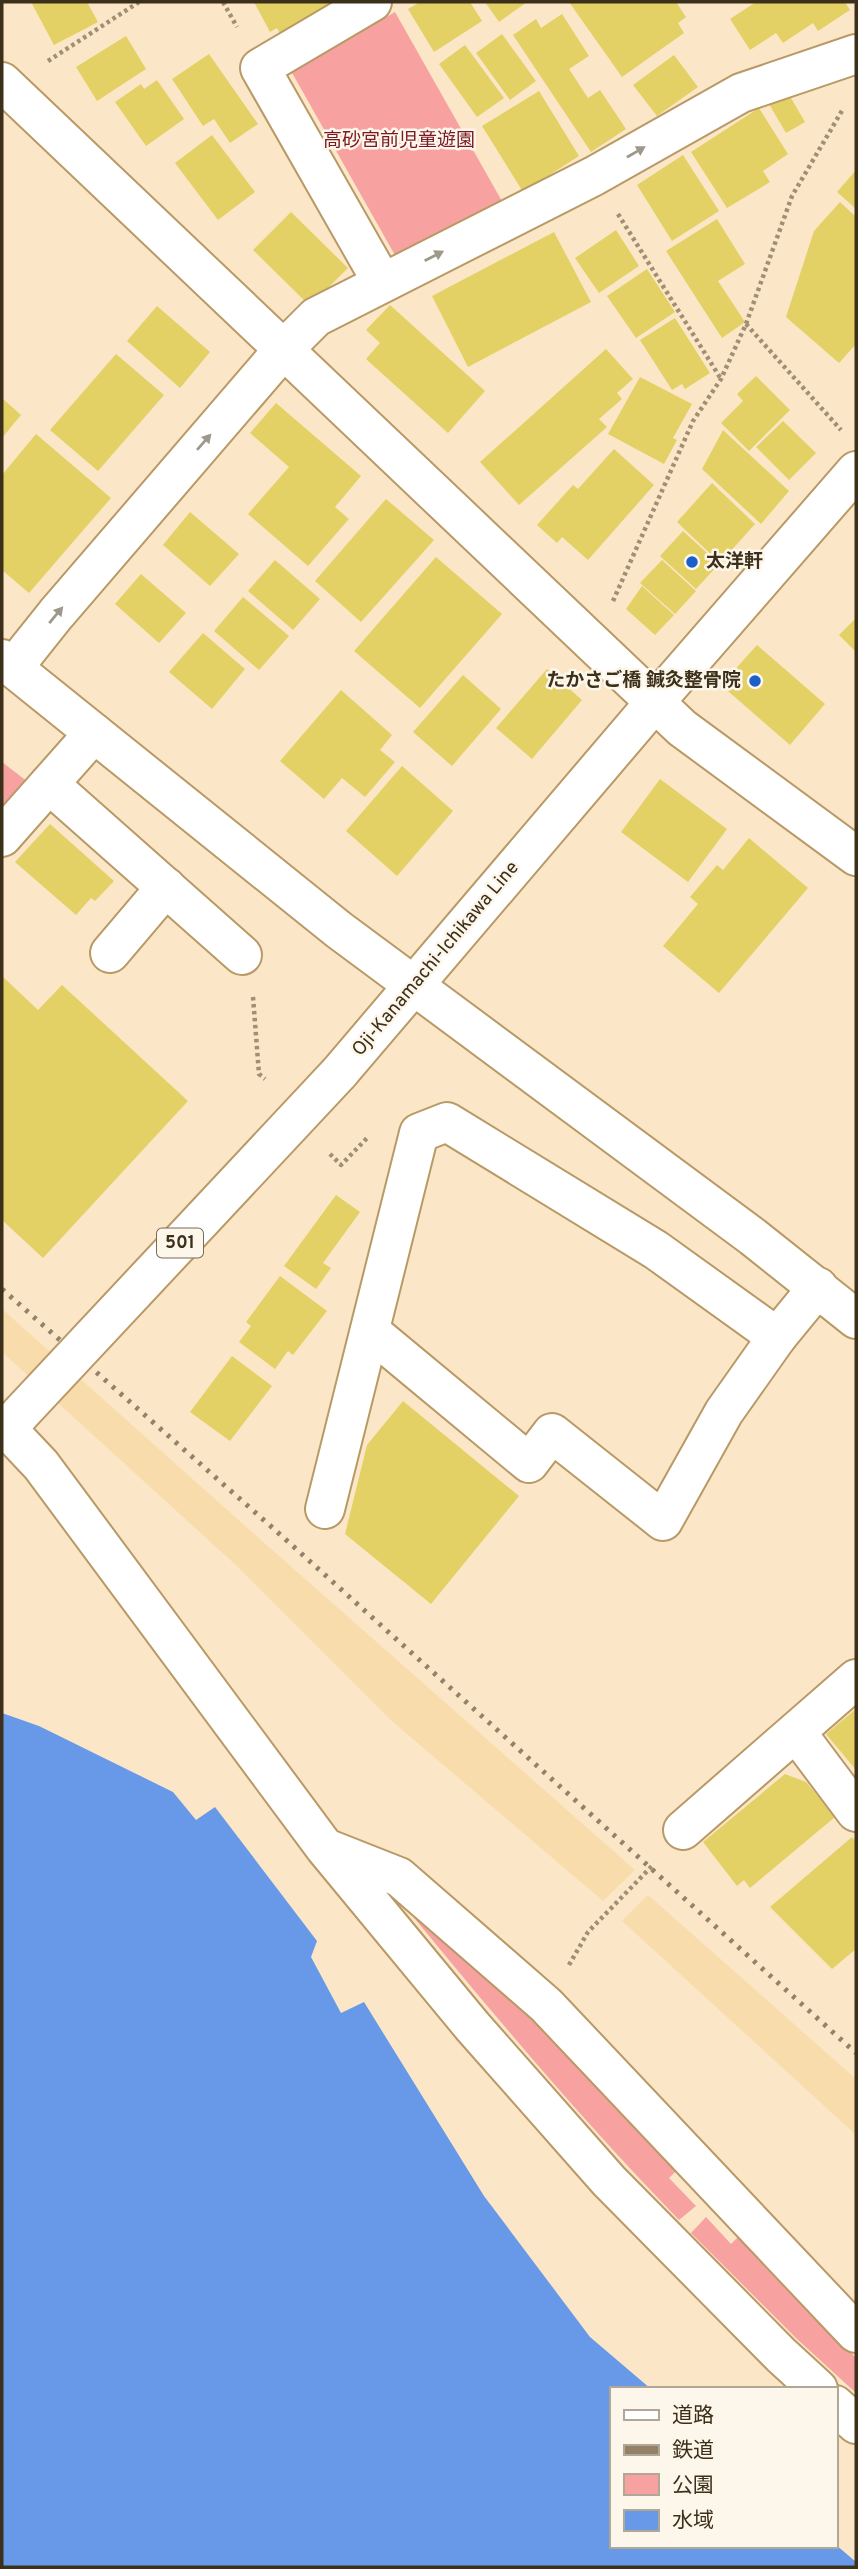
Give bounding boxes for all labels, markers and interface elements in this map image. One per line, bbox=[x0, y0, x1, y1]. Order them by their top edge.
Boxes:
park label: 高砂宮前児童遊園 bbox=[323, 129, 475, 153]
one-way arrow bbox=[626, 146, 645, 158]
one-way arrow bbox=[424, 251, 444, 262]
one-way arrow bbox=[196, 434, 211, 451]
place label: 太洋軒 bbox=[706, 550, 763, 574]
marker: 太洋軒 bbox=[684, 554, 700, 570]
one-way arrow bbox=[48, 606, 64, 624]
place label: たかさご橋 鍼灸整骨院 bbox=[546, 669, 741, 693]
marker: たかさご橋 鍼灸整骨院 bbox=[747, 673, 763, 689]
street label: Oji-Kanamachi-Ichikawa Line bbox=[347, 856, 525, 1062]
road number: 501 bbox=[157, 1228, 203, 1258]
legend bbox=[610, 2387, 837, 2548]
text: 道路 bbox=[672, 2403, 714, 2430]
text: 鉄道 bbox=[672, 2438, 714, 2465]
text: 公園 bbox=[672, 2473, 714, 2500]
text: 水域 bbox=[672, 2508, 714, 2535]

